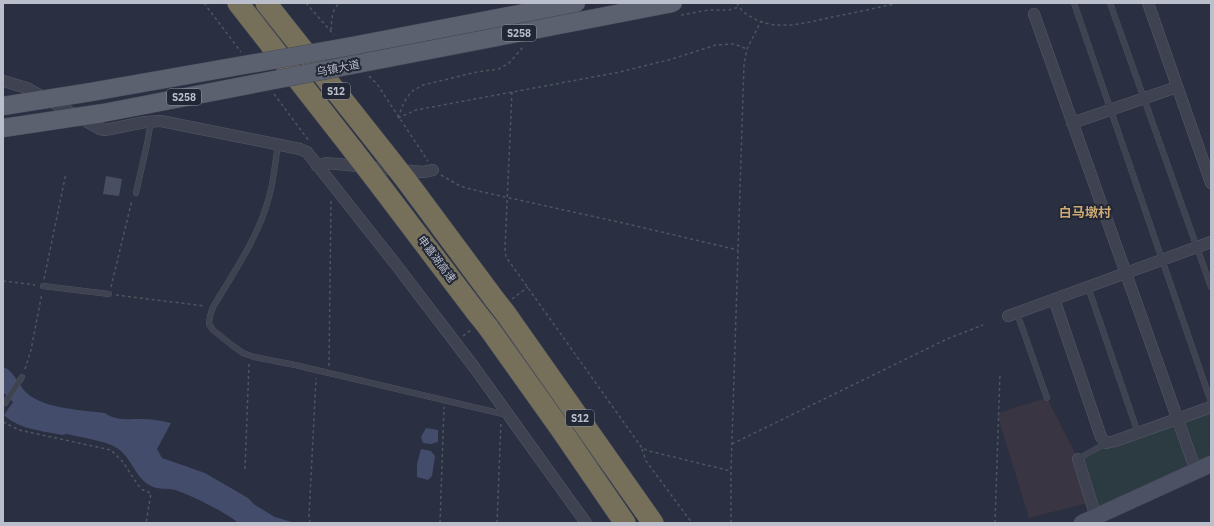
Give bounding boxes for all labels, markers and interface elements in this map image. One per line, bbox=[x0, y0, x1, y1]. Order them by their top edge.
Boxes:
road number: S258 bbox=[502, 25, 536, 41]
street label: 乌镇大道 bbox=[315, 57, 361, 79]
road number: S12 bbox=[322, 83, 350, 99]
road number: S258 bbox=[167, 89, 201, 105]
district label: 白马墩村 bbox=[1059, 204, 1111, 221]
street label: 申嘉湖高速 bbox=[415, 233, 459, 285]
road number: S12 bbox=[566, 410, 594, 426]

